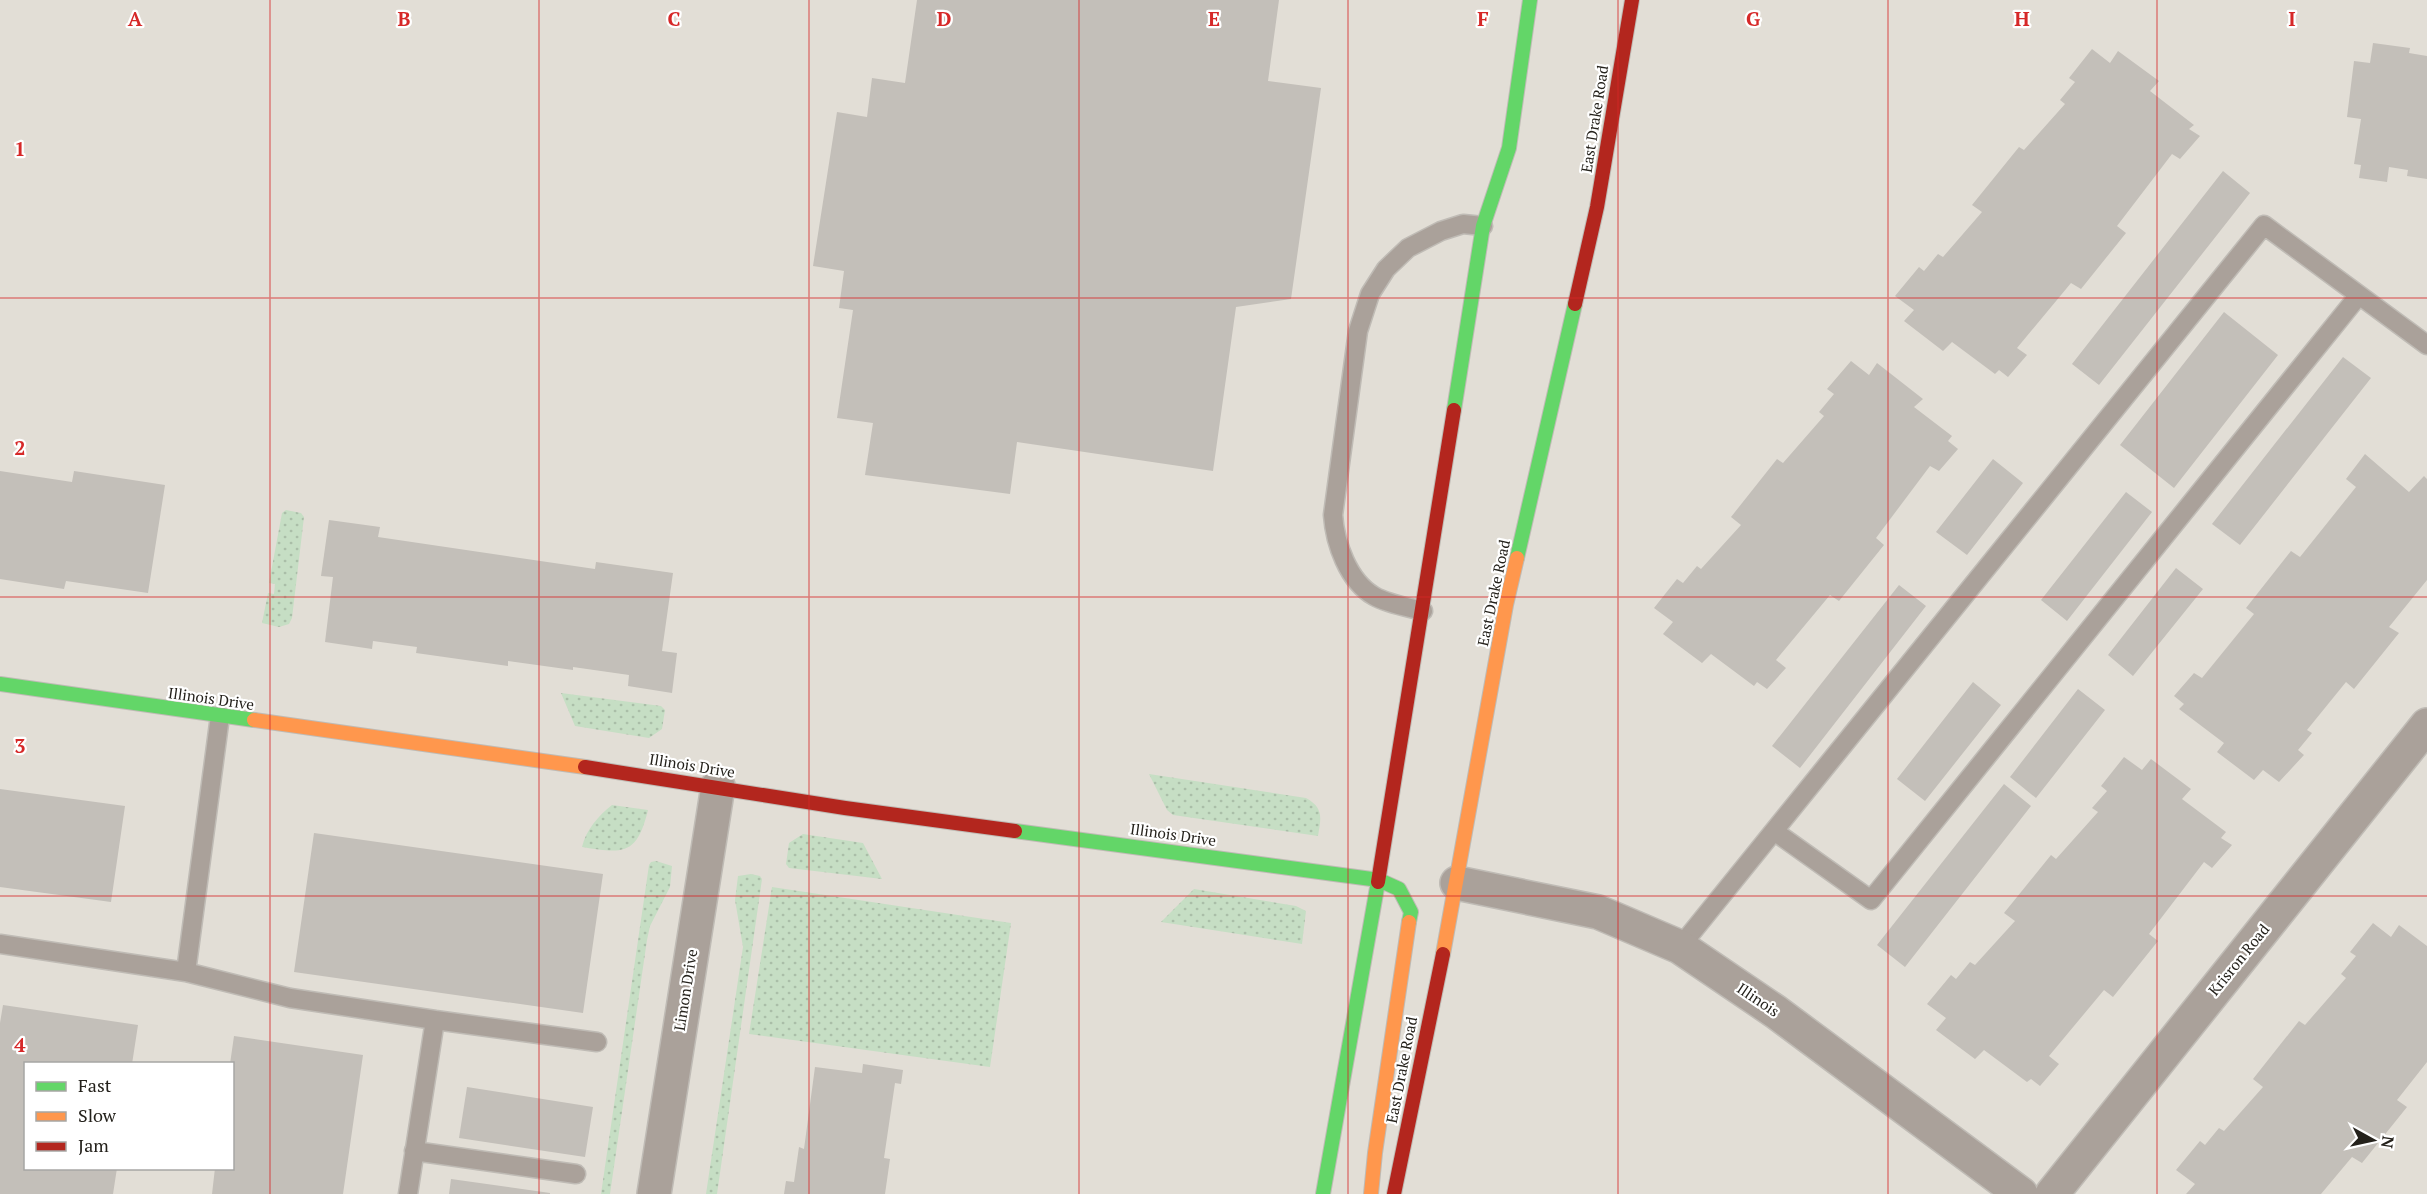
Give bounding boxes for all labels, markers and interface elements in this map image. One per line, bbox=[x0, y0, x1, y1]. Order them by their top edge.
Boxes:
text: A bbox=[128, 5, 143, 32]
text: B bbox=[398, 5, 411, 32]
text: C bbox=[667, 5, 681, 32]
text: D bbox=[937, 5, 951, 32]
text: E bbox=[1208, 5, 1220, 32]
text: F bbox=[1477, 5, 1489, 32]
text: G bbox=[1746, 5, 1760, 32]
text: H bbox=[2014, 5, 2030, 32]
text: I bbox=[2288, 5, 2296, 32]
street label: East Drake Road bbox=[1576, 64, 1612, 174]
text: 1 bbox=[14, 135, 26, 162]
text: 2 bbox=[14, 434, 26, 461]
street label: East Drake Road bbox=[1472, 538, 1514, 648]
street label: Illinois Drive bbox=[167, 682, 255, 714]
text: 3 bbox=[14, 732, 26, 759]
street label: Illinois Drive bbox=[648, 748, 736, 782]
street label: Illinois Drive bbox=[1129, 818, 1217, 850]
street label: Krisron Road bbox=[2203, 919, 2273, 999]
street label: Limon Drive bbox=[669, 948, 701, 1032]
street label: Illinois bbox=[1733, 978, 1784, 1021]
street label: East Drake Road bbox=[1381, 1015, 1421, 1125]
text: 4 bbox=[14, 1031, 26, 1058]
legend bbox=[24, 1062, 234, 1170]
text: Fast bbox=[78, 1073, 112, 1097]
text: Slow bbox=[78, 1103, 117, 1127]
north arrow bbox=[2343, 1110, 2403, 1170]
text: Jam bbox=[78, 1133, 109, 1157]
text: N bbox=[2376, 1135, 2400, 1150]

